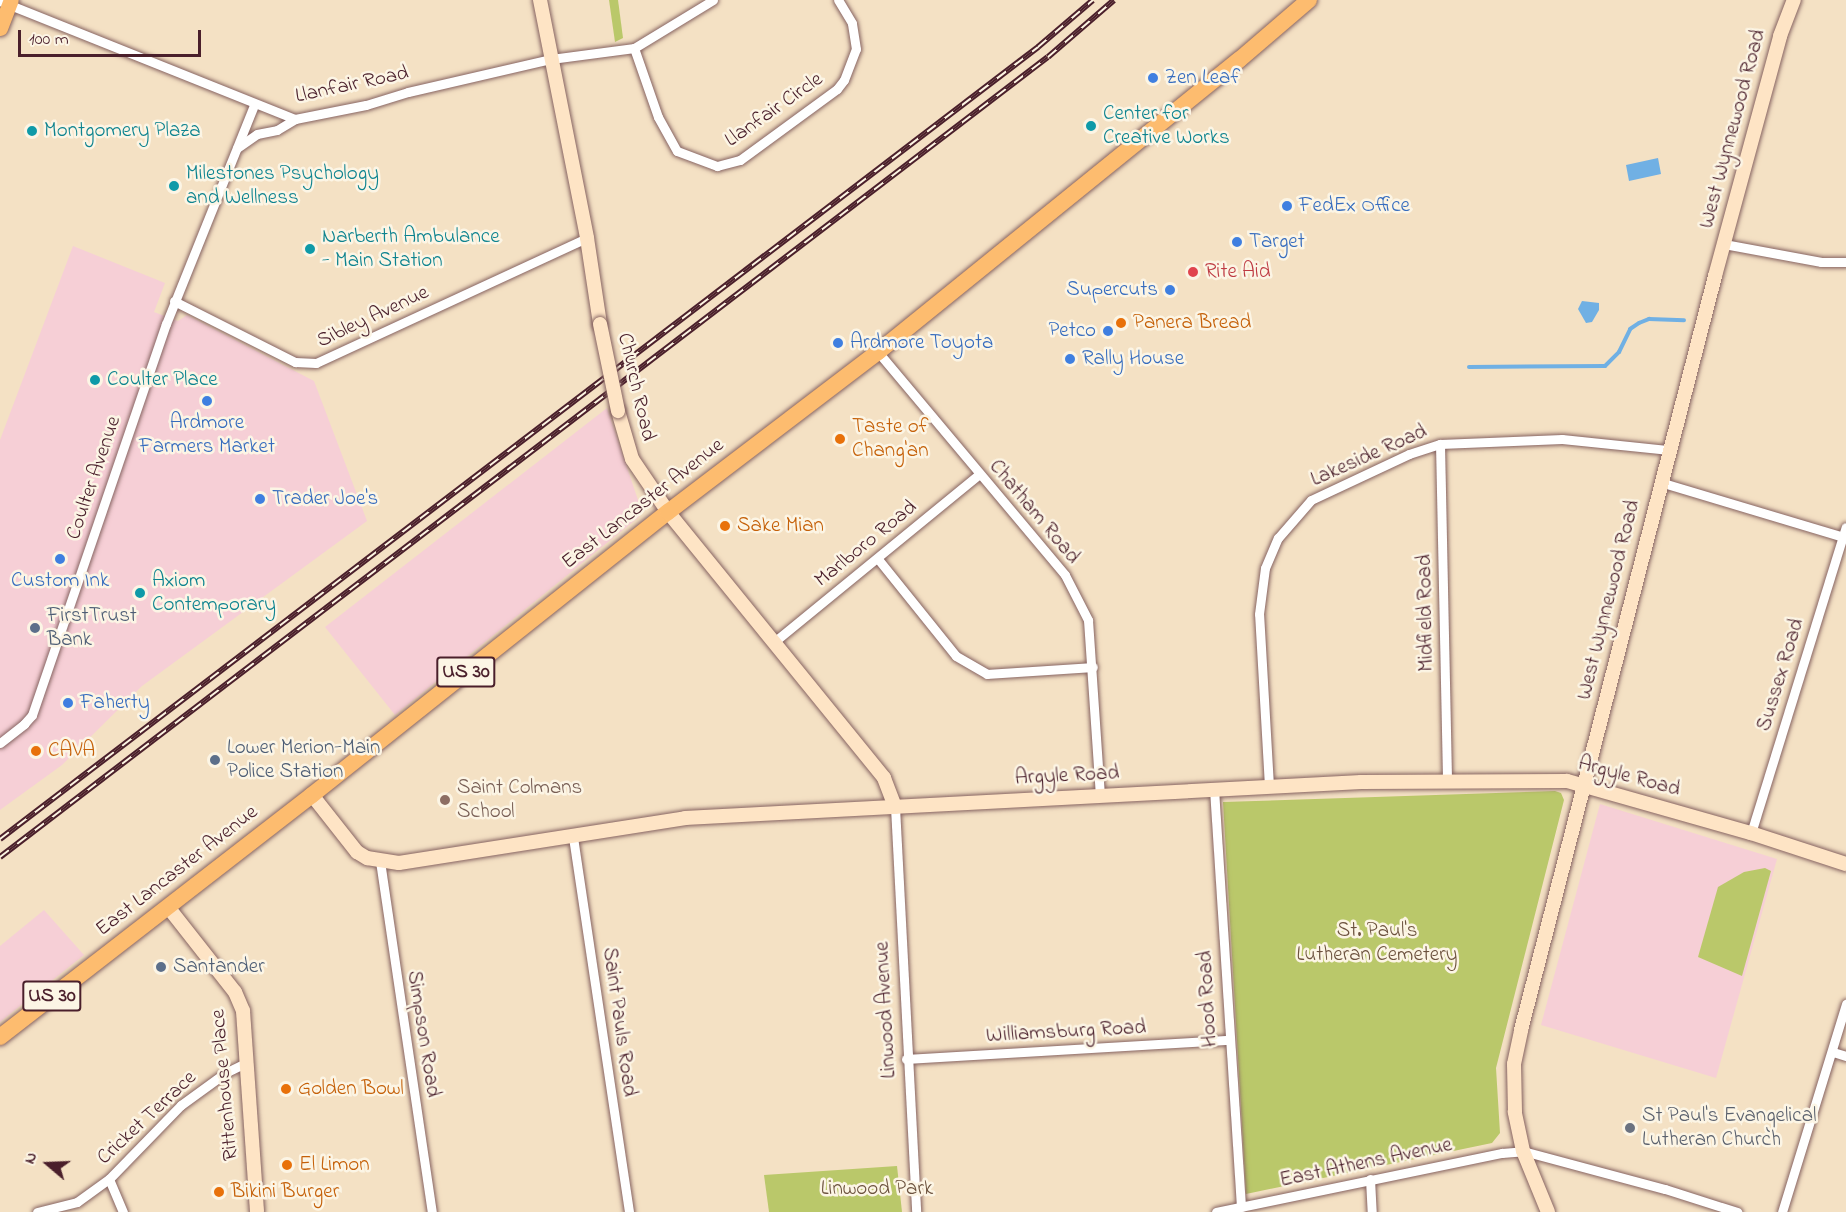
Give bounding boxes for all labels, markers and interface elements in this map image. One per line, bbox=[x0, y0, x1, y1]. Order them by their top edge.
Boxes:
scale bar bbox=[21, 18, 204, 56]
text: 100 m bbox=[29, 27, 69, 53]
street label: West Wynnewood Road bbox=[1694, 27, 1772, 231]
street label: Llanfair Road bbox=[293, 61, 411, 109]
place label: Zen Leaf bbox=[1165, 65, 1240, 91]
street label: Llanfair Circle bbox=[720, 67, 828, 153]
marker: Zen Leaf bbox=[1146, 71, 1160, 85]
place label: Center for Creative Works bbox=[1103, 101, 1230, 151]
place label: Montgomery Plaza bbox=[44, 118, 200, 144]
marker: Center for Creative Works bbox=[1084, 119, 1098, 133]
marker: Montgomery Plaza bbox=[25, 124, 39, 138]
place label: Milestones Psychology and Wellness bbox=[186, 161, 379, 211]
marker: Milestones Psychology and Wellness bbox=[167, 179, 181, 193]
place label: FedEx Office bbox=[1299, 193, 1410, 219]
marker: FedEx Office bbox=[1280, 199, 1294, 213]
place label: Narberth Ambulance - Main Station bbox=[322, 224, 500, 274]
place label: Target bbox=[1249, 229, 1305, 255]
marker: Target bbox=[1230, 235, 1244, 249]
marker: Narberth Ambulance - Main Station bbox=[303, 242, 317, 256]
place label: Rite Aid bbox=[1205, 259, 1271, 285]
marker: Rite Aid bbox=[1186, 265, 1200, 279]
place label: Supercuts bbox=[1066, 277, 1158, 303]
street label: Sibley Avenue bbox=[313, 280, 433, 354]
marker: Supercuts bbox=[1163, 283, 1177, 297]
place label: Panera Bread bbox=[1133, 310, 1251, 336]
marker: Panera Bread bbox=[1114, 316, 1128, 330]
place label: Petco bbox=[1048, 318, 1096, 344]
marker: Petco bbox=[1101, 324, 1115, 338]
street label: Church Road bbox=[611, 330, 661, 444]
place label: Ardmore Toyota bbox=[850, 330, 993, 356]
marker: Ardmore Toyota bbox=[831, 336, 845, 350]
place label: Rally House bbox=[1082, 346, 1184, 372]
marker: Rally House bbox=[1063, 352, 1077, 366]
place label: Coulter Place bbox=[107, 367, 218, 393]
marker: Coulter Place bbox=[88, 373, 102, 387]
marker: Ardmore Farmers Market bbox=[200, 394, 214, 408]
place label: Ardmore Farmers Market bbox=[139, 410, 275, 460]
street label: Coulter Avenue bbox=[61, 413, 127, 543]
place label: Taste of Chang'an bbox=[852, 414, 929, 464]
street label: Lakeside Road bbox=[1307, 419, 1431, 493]
marker: Taste of Chang'an bbox=[833, 432, 847, 446]
street label: East Lancaster Avenue bbox=[557, 433, 729, 575]
street label: Chatham Road bbox=[983, 455, 1085, 569]
place label: Trader Joe's bbox=[272, 486, 378, 512]
marker: Trader Joe's bbox=[253, 492, 267, 506]
street label: Marlboro Road bbox=[810, 495, 922, 593]
street label: West Wynnewood Road bbox=[1572, 498, 1646, 702]
place label: Sake Mian bbox=[737, 513, 824, 539]
marker: Sake Mian bbox=[718, 519, 732, 533]
marker: Custom Ink bbox=[53, 552, 67, 566]
street label: Midfield Road bbox=[1412, 554, 1440, 672]
place label: Custom Ink bbox=[11, 568, 109, 594]
place label: Axiom Contemporary bbox=[152, 568, 276, 618]
marker: Axiom Contemporary bbox=[133, 586, 147, 600]
place label: FirstTrust Bank bbox=[47, 603, 137, 653]
street label: Sussex Road bbox=[1752, 616, 1810, 734]
marker: FirstTrust Bank bbox=[28, 621, 42, 635]
road number: US 30 bbox=[436, 655, 496, 689]
place label: Faherty bbox=[80, 690, 150, 716]
marker: Faherty bbox=[61, 696, 75, 710]
place label: Lower Merion-Main Police Station bbox=[227, 735, 380, 785]
place label: CAVA bbox=[48, 738, 95, 764]
marker: CAVA bbox=[29, 744, 43, 758]
street label: Argyle Road bbox=[1575, 751, 1683, 803]
marker: Lower Merion-Main Police Station bbox=[208, 753, 222, 767]
street label: Argyle Road bbox=[1014, 761, 1120, 791]
place label: Saint Colmans School bbox=[457, 775, 582, 825]
marker: Saint Colmans School bbox=[438, 793, 452, 807]
street label: East Lancaster Avenue bbox=[91, 800, 263, 942]
park label: St. Paul's Lutheran Cemetery bbox=[1297, 918, 1457, 968]
street label: Linwood Avenue bbox=[870, 941, 902, 1079]
street label: Saint Pauls Road bbox=[596, 946, 642, 1098]
street label: Hood Road bbox=[1193, 950, 1223, 1048]
place label: Santander bbox=[173, 954, 265, 980]
marker: Santander bbox=[154, 960, 168, 974]
street label: Simpson Road bbox=[401, 969, 445, 1099]
road number: US 30 bbox=[22, 979, 82, 1013]
street label: Rittenhouse Place bbox=[206, 1008, 244, 1162]
street label: Williamsburg Road bbox=[985, 1015, 1147, 1049]
street label: Cricket Terrace bbox=[92, 1066, 202, 1170]
place label: Golden Bowl bbox=[298, 1076, 404, 1102]
marker: Golden Bowl bbox=[279, 1082, 293, 1096]
place label: St Paul's Evangelical Lutheran Church bbox=[1642, 1103, 1817, 1153]
marker: St Paul's Evangelical Lutheran Church bbox=[1623, 1121, 1637, 1135]
street label: East Athens Avenue bbox=[1278, 1132, 1454, 1194]
north arrow bbox=[18, 1134, 78, 1194]
text: N bbox=[18, 1149, 44, 1167]
place label: El Limon bbox=[299, 1152, 370, 1178]
marker: El Limon bbox=[280, 1158, 294, 1172]
park label: Linwood Park bbox=[821, 1176, 933, 1202]
place label: Bikini Burger bbox=[231, 1179, 339, 1205]
marker: Bikini Burger bbox=[212, 1185, 226, 1199]

